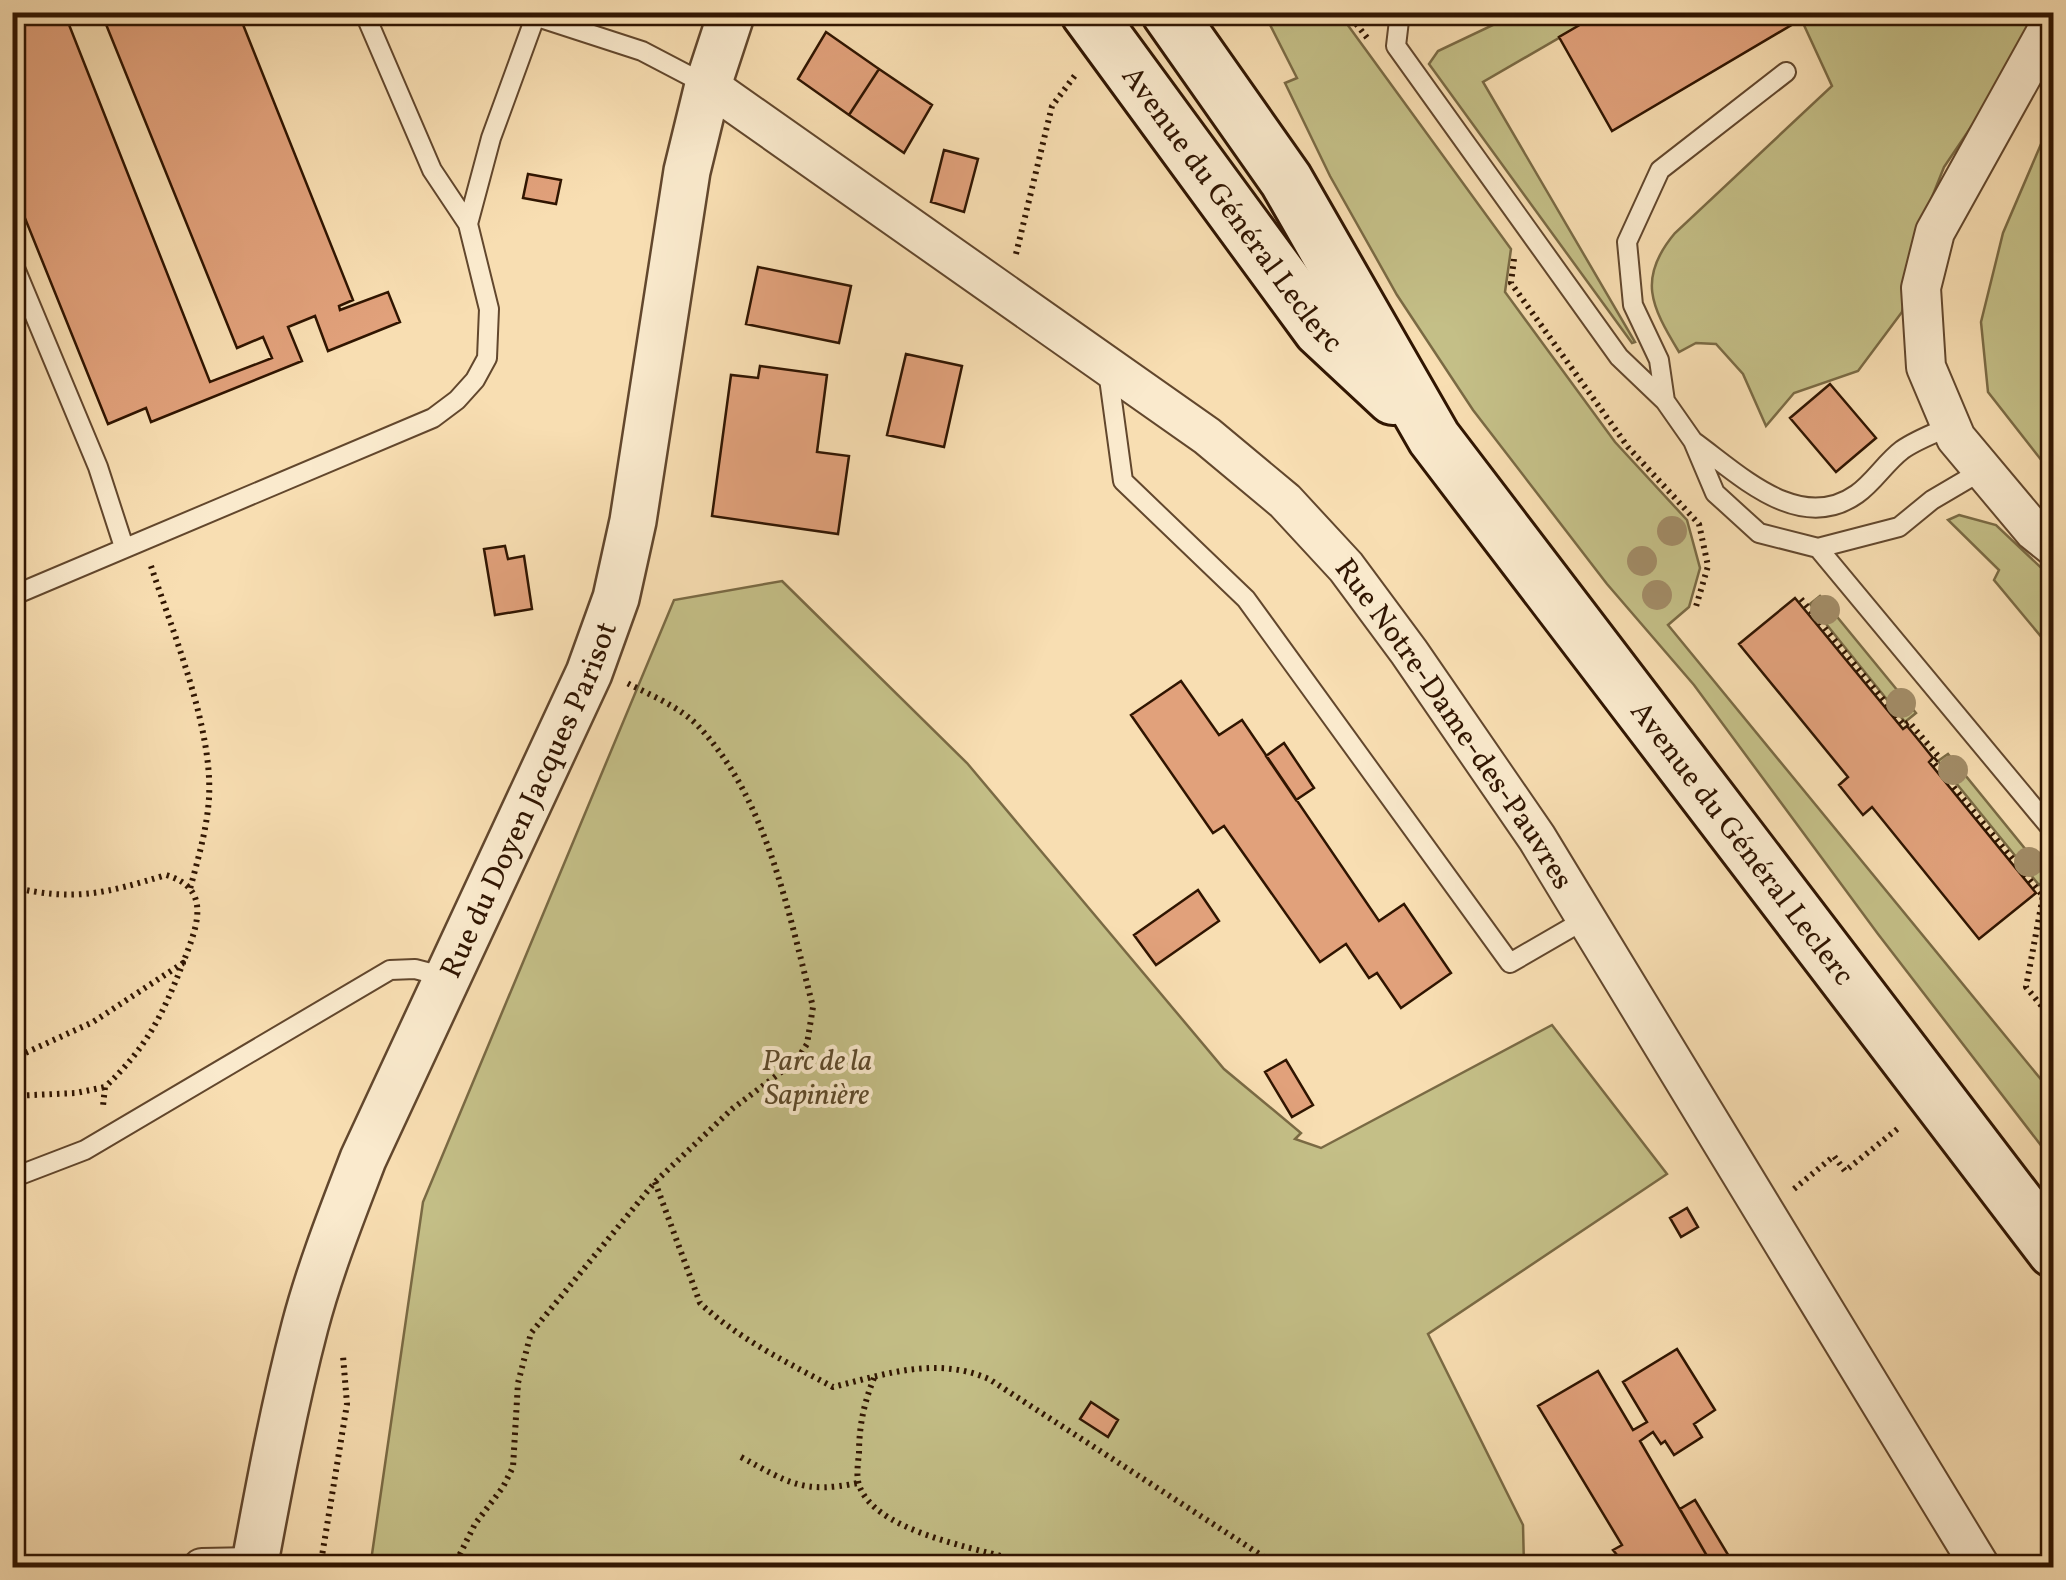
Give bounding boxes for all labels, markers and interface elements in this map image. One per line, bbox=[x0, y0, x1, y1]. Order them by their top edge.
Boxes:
street label: Avenue du Général Leclerc bbox=[1110, 58, 1351, 364]
street label: Rue Notre-Dame-des-Pauvres bbox=[1323, 550, 1582, 898]
street label: Rue du Doyen Jacques Parisot bbox=[431, 616, 629, 985]
street label: Avenue du Général Leclerc bbox=[1619, 693, 1863, 995]
park label: Parc de la Sapinière bbox=[762, 1041, 872, 1117]

